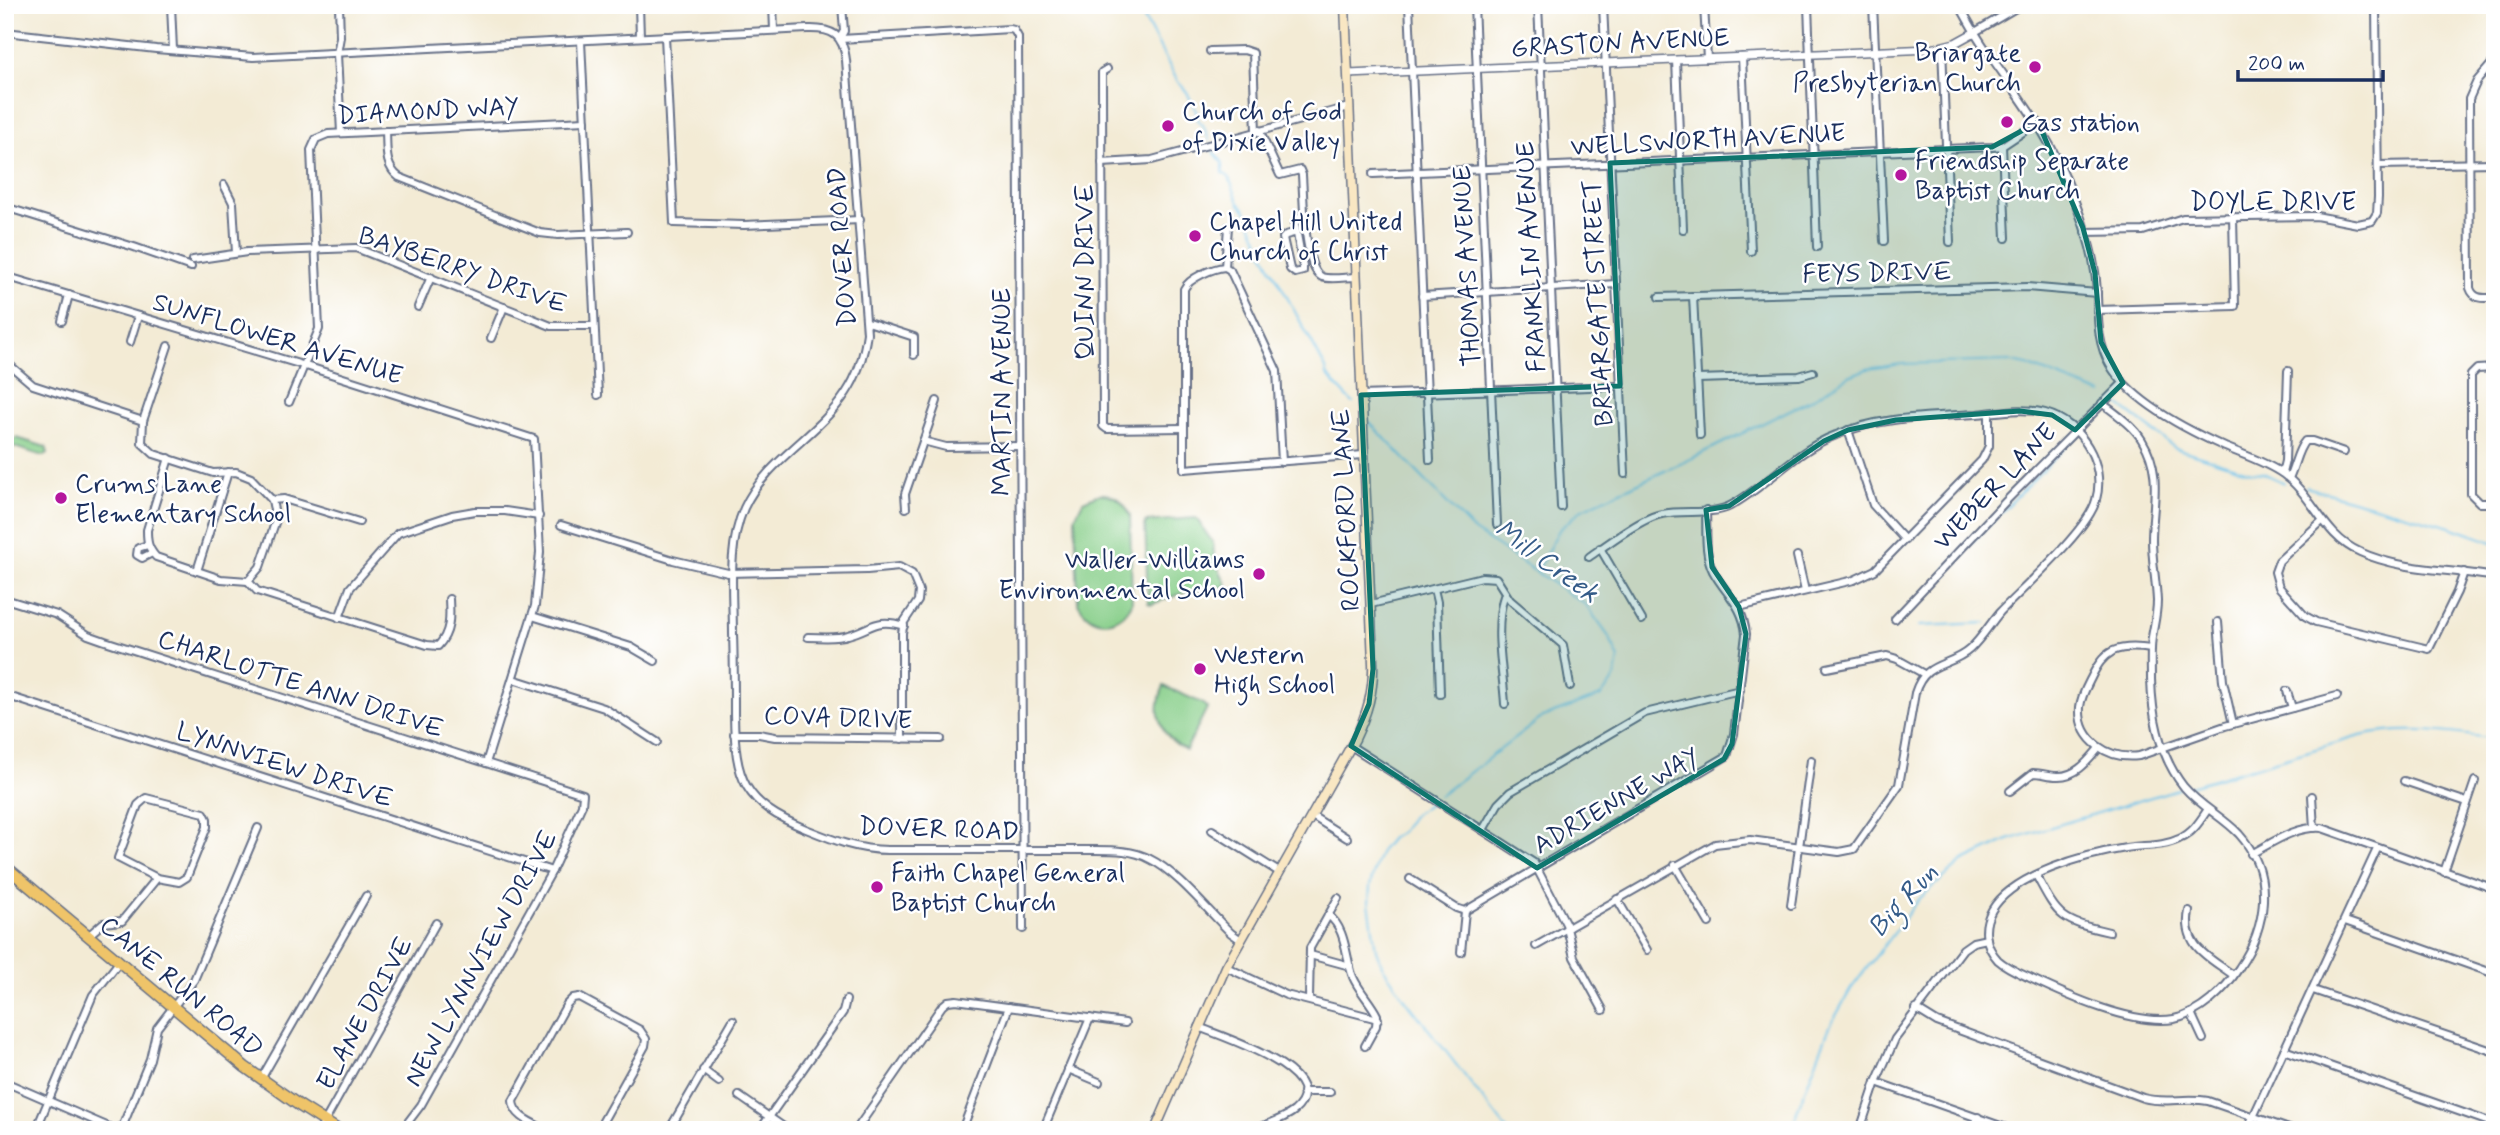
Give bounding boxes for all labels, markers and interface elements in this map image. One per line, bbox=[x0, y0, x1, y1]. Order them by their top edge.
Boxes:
street label: GRASTON AVENUE bbox=[1510, 21, 1730, 67]
place label: Briargate Presbyterian Church bbox=[1793, 37, 2021, 101]
scale bar bbox=[2238, 38, 2383, 82]
text: 200 m bbox=[2248, 50, 2305, 78]
marker: Briargate Presbyterian Church bbox=[2027, 59, 2043, 75]
street label: DIAMOND WAY bbox=[336, 90, 520, 134]
place label: Church of God of Dixie Valley bbox=[1182, 96, 1342, 160]
place label: Gas station bbox=[2021, 107, 2140, 141]
marker: Gas station bbox=[1999, 114, 2015, 130]
street label: WELLSWORTH AVENUE bbox=[1570, 117, 1846, 165]
marker: Church of God of Dixie Valley bbox=[1160, 118, 1176, 134]
street label: FRANKLIN AVENUE bbox=[1509, 141, 1555, 373]
place label: Friendship Separate Baptist Church bbox=[1915, 145, 2129, 209]
street label: THOMAS AVENUE bbox=[1446, 164, 1490, 367]
street label: DOVER ROAD bbox=[820, 166, 866, 328]
marker: Friendship Separate Baptist Church bbox=[1893, 167, 1909, 183]
street label: BRIARGATE STREET bbox=[1576, 179, 1622, 427]
street label: QUINN DRIVE bbox=[1069, 184, 1103, 360]
street label: DOYLE DRIVE bbox=[2190, 186, 2356, 220]
place label: Chapel Hill United Church of Christ bbox=[1209, 206, 1402, 270]
street label: BAYBERRY DRIVE bbox=[354, 219, 571, 323]
marker: Chapel Hill United Church of Christ bbox=[1187, 228, 1203, 244]
street label: FEYS DRIVE bbox=[1802, 256, 1952, 292]
street label: SUNFLOWER AVENUE bbox=[148, 286, 406, 394]
street label: MARTIN AVENUE bbox=[986, 288, 1020, 496]
street label: ROCKFORD LANE bbox=[1325, 408, 1369, 612]
street label: WEBER LANE bbox=[1926, 416, 2065, 558]
place label: Crums Lane Elementary School bbox=[75, 468, 291, 532]
marker: Crums Lane Elementary School bbox=[53, 490, 69, 506]
water label: Mill Creek bbox=[1487, 512, 1606, 613]
place label: Waller-Williams Environmental School bbox=[999, 544, 1245, 608]
marker: Waller-Williams Environmental School bbox=[1251, 566, 1267, 582]
street label: CHARLOTTE ANN DRIVE bbox=[153, 623, 448, 747]
place label: Western High School bbox=[1214, 639, 1335, 706]
marker: Western High School bbox=[1192, 661, 1208, 677]
street label: COVA DRIVE bbox=[763, 699, 913, 739]
street label: LYNNVIEW DRIVE bbox=[172, 715, 397, 817]
street label: ADRIENNE WAY bbox=[1528, 740, 1706, 863]
street label: DOVER ROAD bbox=[858, 810, 1020, 850]
street label: NEW LYNNVIEW DRIVE bbox=[397, 825, 566, 1093]
water label: Big Run bbox=[1861, 855, 1949, 948]
place label: Faith Chapel General Baptist Church bbox=[891, 857, 1125, 921]
marker: Faith Chapel General Baptist Church bbox=[869, 879, 885, 895]
street label: CANE RUN ROAD bbox=[92, 909, 270, 1066]
street label: ELANE DRIVE bbox=[310, 931, 422, 1097]

